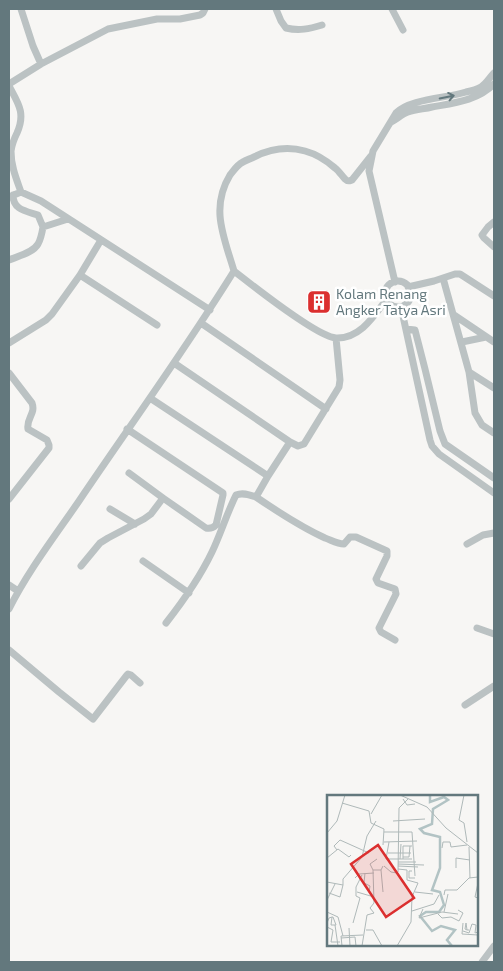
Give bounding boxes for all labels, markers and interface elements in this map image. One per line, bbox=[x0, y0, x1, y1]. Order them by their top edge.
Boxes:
one-way arrow bbox=[439, 91, 455, 101]
place label: Kolam Renang Angker Tatya Asri bbox=[336, 285, 446, 318]
building icon: Kolam Renang Angker Tatya Asri bbox=[306, 289, 332, 315]
inset map bbox=[327, 795, 478, 946]

